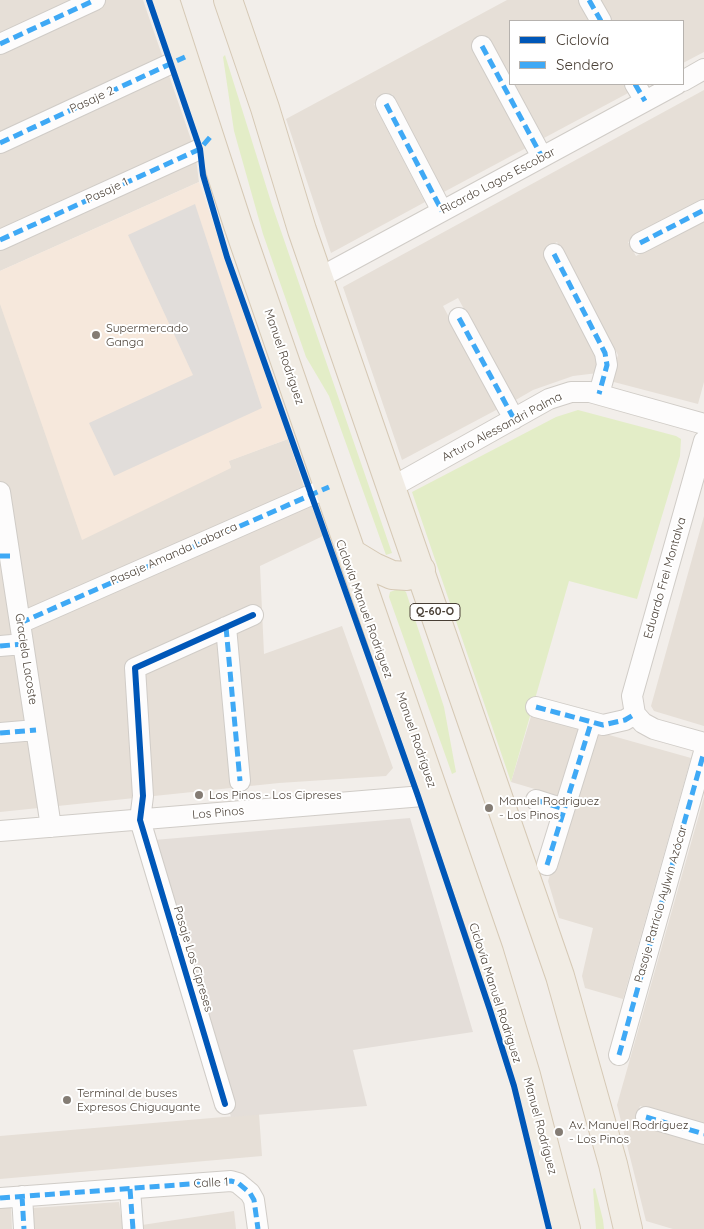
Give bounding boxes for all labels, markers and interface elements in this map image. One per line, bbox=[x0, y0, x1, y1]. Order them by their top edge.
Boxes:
legend bbox=[509, 20, 684, 85]
text: Ciclovía bbox=[556, 30, 609, 49]
text: Sendero bbox=[556, 55, 614, 74]
street label: Pasaje 2 bbox=[68, 83, 116, 117]
street label: Ricardo Lagos Escobar bbox=[438, 145, 558, 217]
street label: Pasaje 1 bbox=[84, 175, 130, 207]
street label: Manuel Rodríguez bbox=[261, 307, 307, 407]
place label: Supermercado Ganga bbox=[106, 321, 188, 349]
marker: Supermercado Ganga bbox=[90, 329, 102, 341]
street label: Arturo Alessandri Palma bbox=[439, 389, 565, 465]
street label: Eduardo Frei Montalva bbox=[641, 516, 689, 640]
street label: Pasaje Amanda Labarca bbox=[108, 519, 240, 589]
street label: Ciclovía Manuel Rodriguez bbox=[332, 538, 396, 680]
road number: Q-60-O bbox=[410, 604, 460, 620]
street label: Graciela Lacoste bbox=[12, 612, 40, 706]
street label: Manuel Rodríguez bbox=[393, 690, 439, 790]
place label: Los Pinos - Los Cipreses bbox=[209, 788, 342, 802]
marker: Los Pinos - Los Cipreses bbox=[193, 789, 205, 801]
place label: Manuel Rodriguez - Los Pinos bbox=[499, 794, 599, 822]
marker: Manuel Rodriguez - Los Pinos bbox=[483, 802, 495, 814]
street label: Los Pinos bbox=[191, 804, 245, 822]
street label: Pasaje Patricio Aylwin Azócar bbox=[632, 824, 690, 984]
street label: Pasaje Los Cipreses bbox=[170, 904, 216, 1014]
street label: Ciclovía Manuel Rodriguez bbox=[466, 921, 524, 1065]
street label: Manuel Rodríguez bbox=[520, 1076, 560, 1176]
place label: Terminal de buses Expresos Chiguayante bbox=[77, 1086, 200, 1114]
marker: Terminal de buses Expresos Chiguayante bbox=[61, 1094, 73, 1106]
place label: Av. Manuel Rodríguez - Los Pinos bbox=[569, 1118, 688, 1146]
marker: Av. Manuel Rodríguez - Los Pinos bbox=[553, 1126, 565, 1138]
street label: Calle 1 bbox=[193, 1175, 229, 1191]

